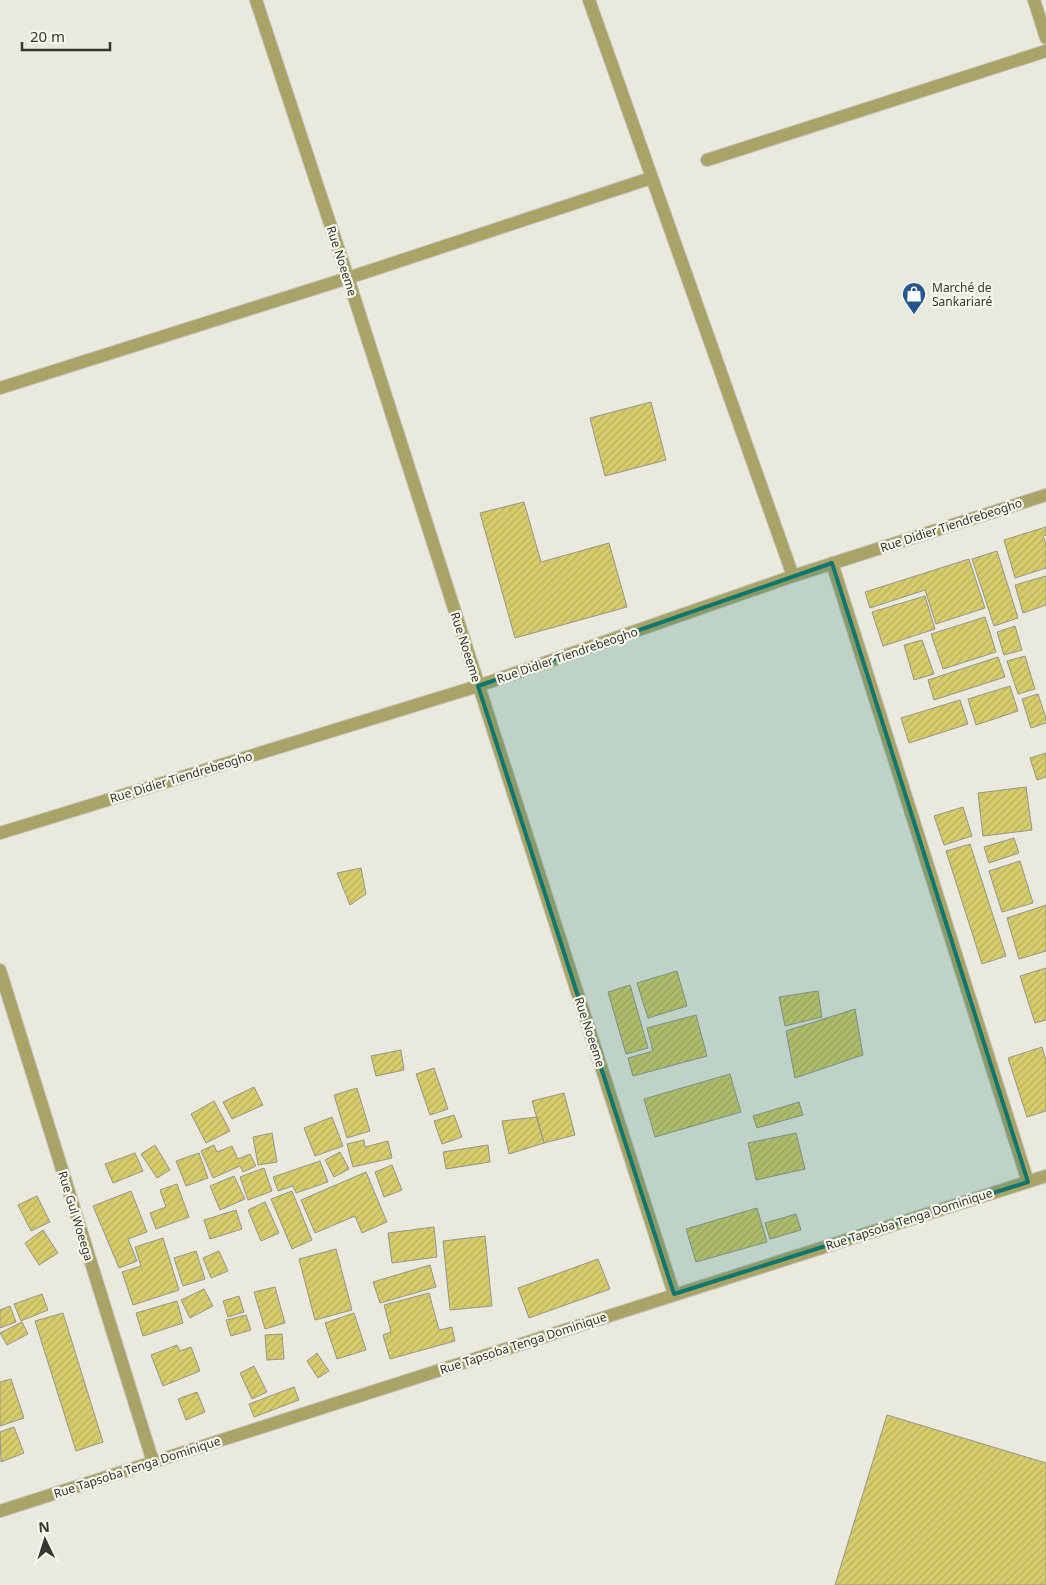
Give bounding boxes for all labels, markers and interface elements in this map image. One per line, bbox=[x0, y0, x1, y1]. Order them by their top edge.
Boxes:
scale bar bbox=[22, 20, 110, 52]
text: 20 m bbox=[30, 26, 65, 46]
street label: Rue Noeeme bbox=[323, 224, 361, 298]
place label: Marché de Sankariaré bbox=[932, 279, 992, 310]
shop icon: Marché de Sankariaré bbox=[901, 281, 927, 315]
street label: Rue Didier Tiendrebeogho bbox=[878, 494, 1024, 556]
street label: Rue Noeeme bbox=[447, 610, 485, 684]
street label: Rue Didier Tiendrebeogho bbox=[494, 623, 640, 687]
street label: Rue Didier Tiendrebeogho bbox=[108, 747, 254, 807]
street label: Rue Noeeme bbox=[571, 995, 609, 1069]
street label: Rue Gul Woeega bbox=[54, 1169, 98, 1263]
street label: Rue Tapsoba Tenga Dominique bbox=[823, 1184, 995, 1254]
street label: Rue Tapsoba Tenga Dominique bbox=[437, 1308, 609, 1378]
street label: Rue Tapsoba Tenga Dominique bbox=[51, 1432, 223, 1502]
north arrow bbox=[20, 1515, 70, 1565]
text: N bbox=[38, 1517, 50, 1536]

